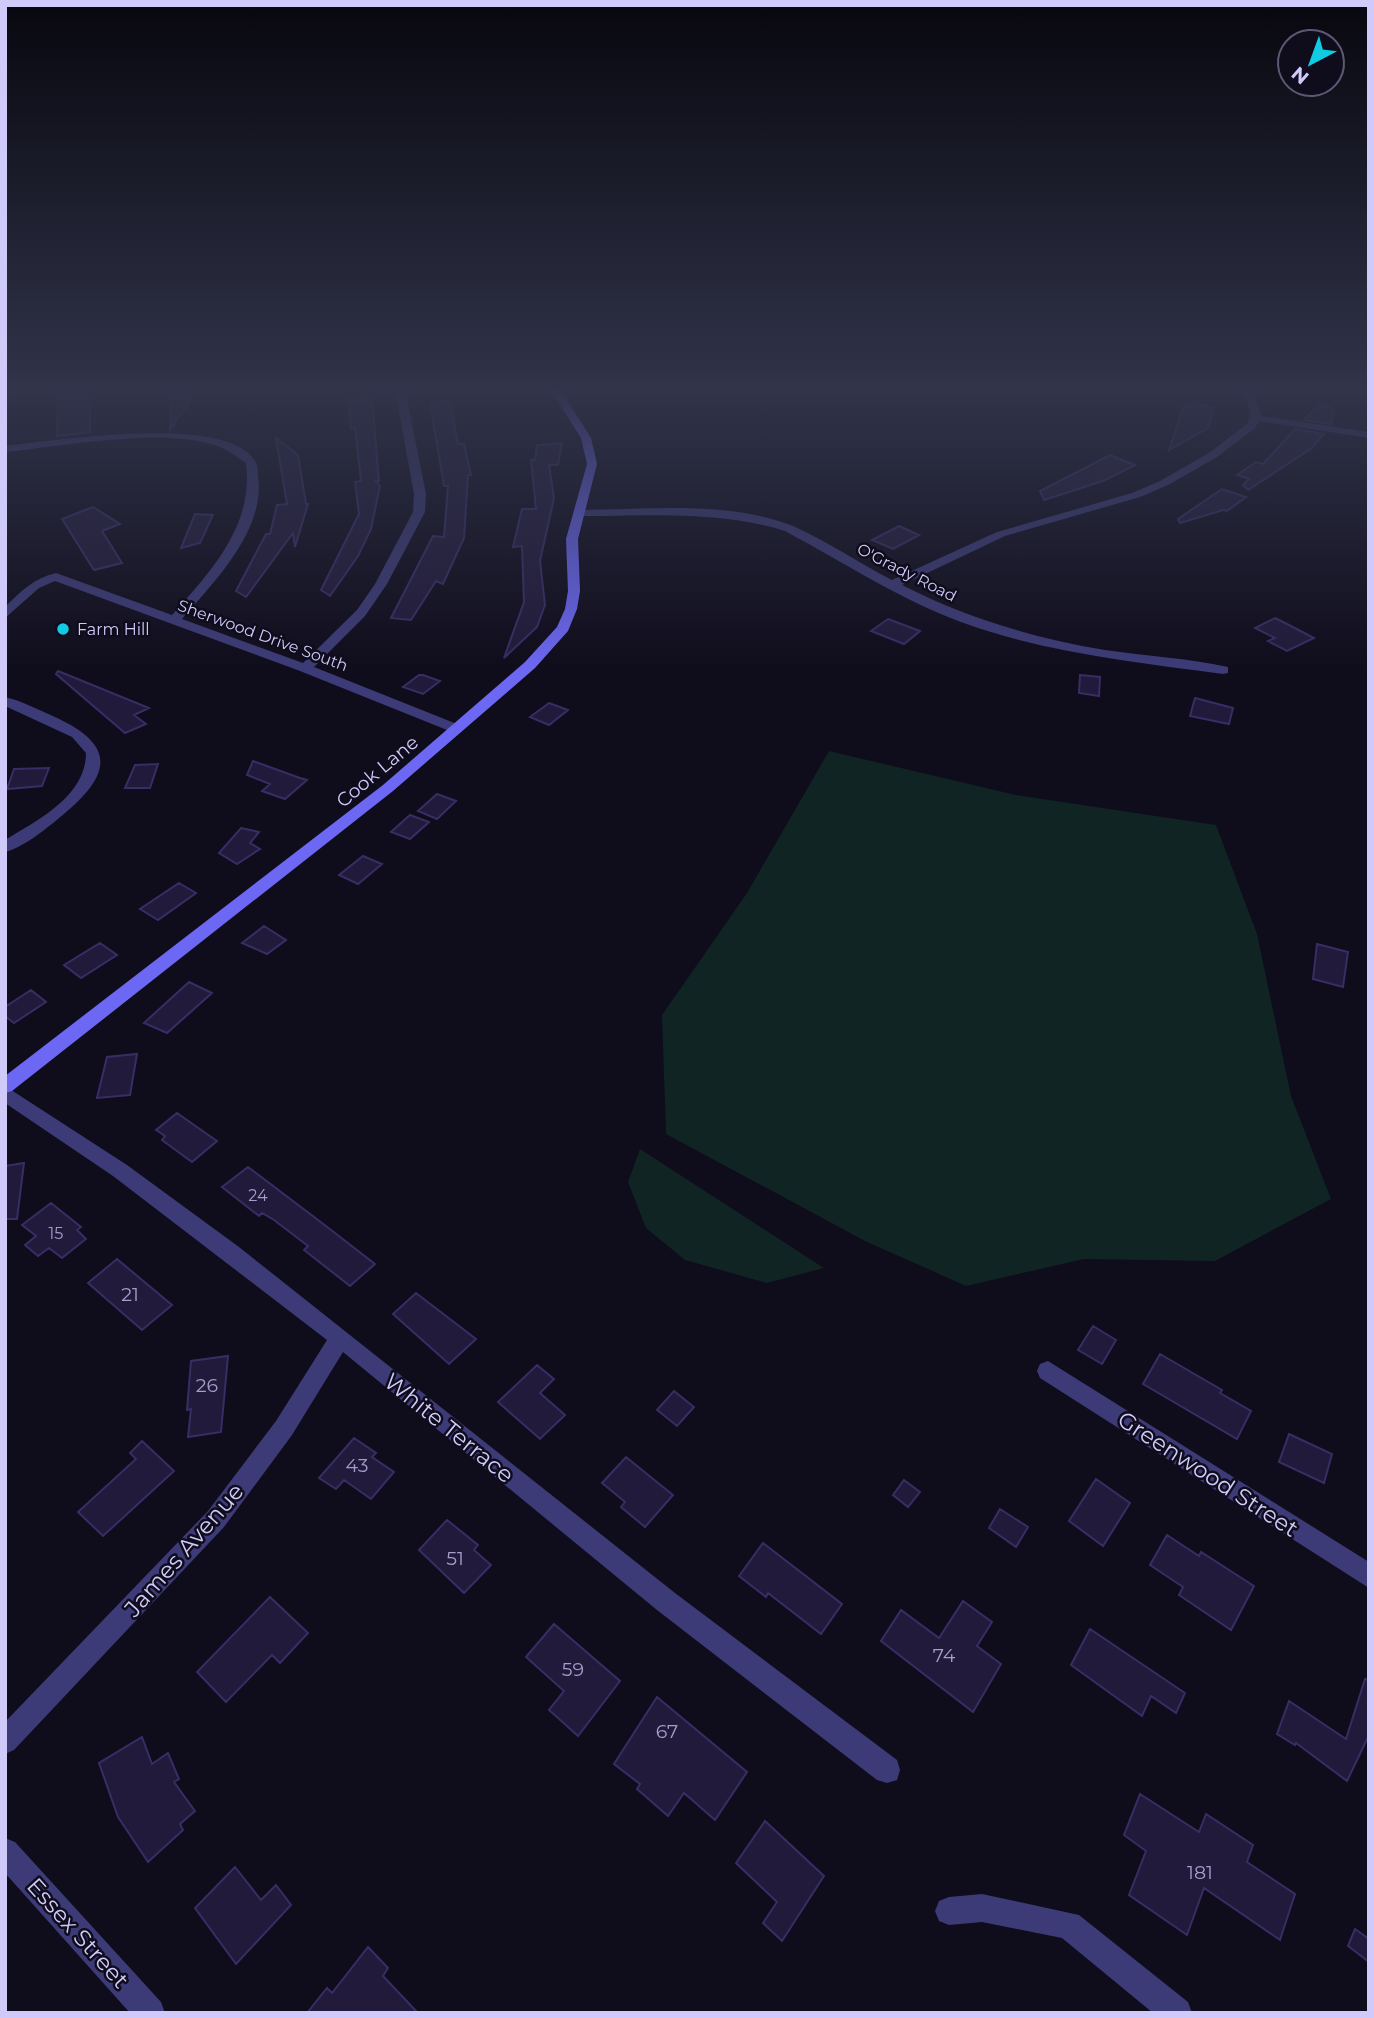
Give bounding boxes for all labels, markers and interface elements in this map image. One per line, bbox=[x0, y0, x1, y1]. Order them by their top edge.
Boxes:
north arrow bbox=[1276, 28, 1346, 98]
text: N bbox=[1287, 62, 1314, 89]
street label: O'Grady Road bbox=[854, 539, 960, 606]
street label: Sherwood Drive South bbox=[175, 596, 351, 675]
place label: Farm Hill bbox=[77, 620, 150, 639]
marker: Farm Hill bbox=[55, 621, 71, 637]
street label: Cook Lane bbox=[332, 730, 423, 812]
house number: 24 bbox=[248, 1186, 268, 1205]
house number: 15 bbox=[49, 1224, 63, 1243]
house number: 21 bbox=[121, 1283, 139, 1306]
street label: White Terrace bbox=[378, 1367, 520, 1489]
house number: 26 bbox=[196, 1374, 218, 1397]
street label: Greenwood Street bbox=[1112, 1405, 1304, 1543]
house number: 43 bbox=[346, 1454, 369, 1477]
street label: James Avenue bbox=[118, 1478, 249, 1623]
house number: 51 bbox=[446, 1547, 464, 1570]
house number: 74 bbox=[933, 1644, 956, 1667]
house number: 59 bbox=[562, 1658, 584, 1681]
house number: 67 bbox=[656, 1720, 678, 1743]
house number: 181 bbox=[1187, 1861, 1213, 1884]
street label: Essex Street bbox=[21, 1872, 135, 1994]

